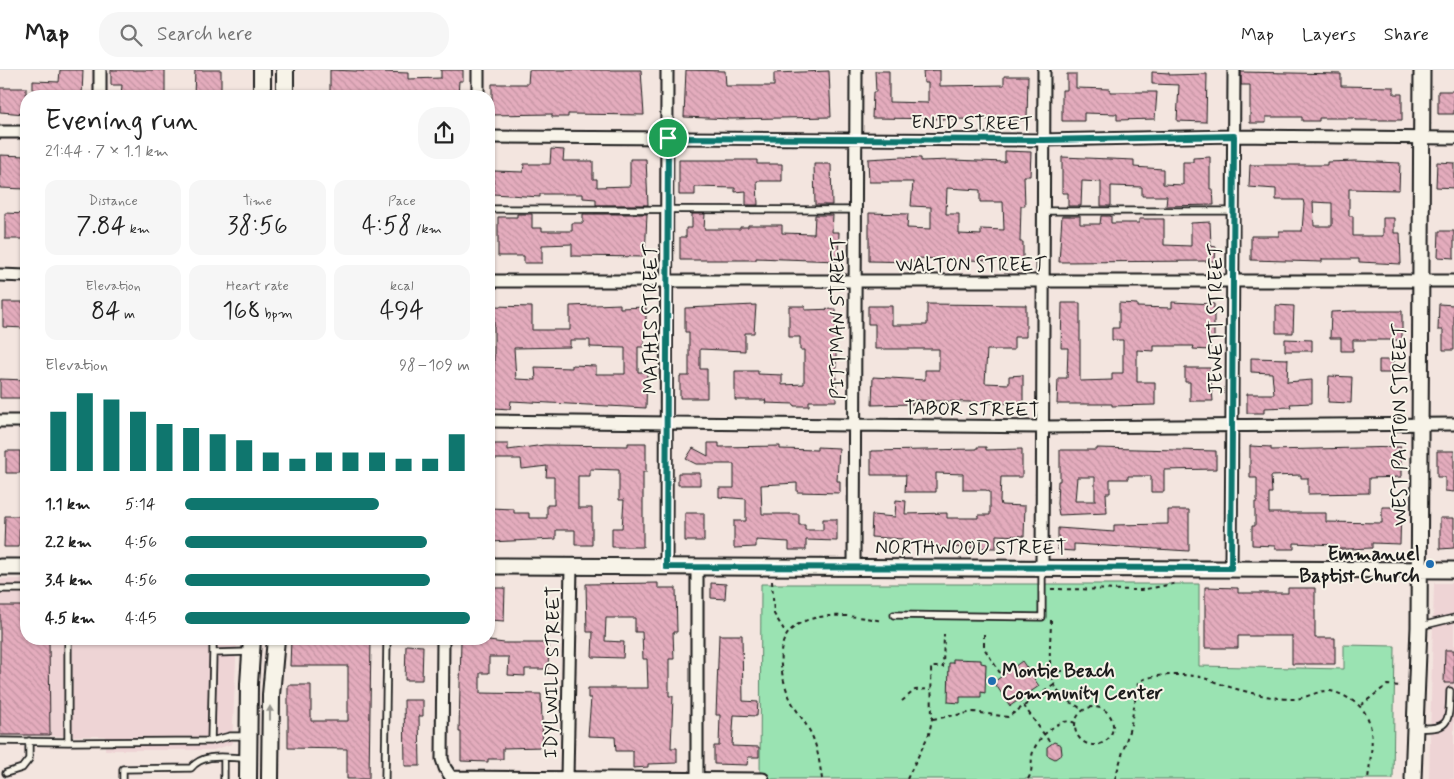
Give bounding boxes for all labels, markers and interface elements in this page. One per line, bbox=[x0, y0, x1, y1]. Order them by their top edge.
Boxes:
search box bbox=[99, 12, 449, 57]
text: Map bbox=[25, 19, 69, 50]
icon: search bbox=[117, 21, 145, 49]
text: Search here bbox=[157, 22, 253, 47]
text: Map bbox=[1241, 23, 1274, 47]
text: Layers bbox=[1302, 23, 1356, 47]
text: Share bbox=[1384, 23, 1429, 47]
text: Evening run bbox=[45, 103, 198, 140]
button: share bbox=[418, 107, 470, 159]
street label: ENID STREET bbox=[911, 110, 1033, 137]
pin bbox=[647, 117, 689, 159]
icon: arrive bbox=[654, 124, 682, 152]
text: 21:44 · 7 × 1.1 km bbox=[45, 141, 169, 162]
text: Distance bbox=[89, 192, 138, 210]
text: Time bbox=[243, 192, 272, 210]
text: Pace bbox=[388, 192, 416, 210]
text: 7.84 bbox=[76, 210, 126, 243]
text: 38:56 bbox=[227, 210, 288, 243]
text: 4:58 bbox=[362, 210, 412, 243]
text: km bbox=[126, 220, 150, 238]
text: /km bbox=[412, 220, 442, 238]
street label: PITTMAN STREET bbox=[826, 237, 851, 399]
street label: MATHIS STREET bbox=[639, 243, 664, 394]
street label: JEWETT STREET bbox=[1204, 243, 1229, 394]
street label: WALTON STREET bbox=[896, 253, 1048, 278]
text: Elevation bbox=[86, 277, 141, 295]
text: Heart rate bbox=[226, 277, 289, 295]
text: kcal bbox=[390, 277, 414, 295]
text: 84 bbox=[91, 295, 120, 328]
text: 168 bbox=[222, 295, 261, 328]
text: 494 bbox=[380, 295, 424, 328]
text: m bbox=[120, 305, 135, 323]
text: bpm bbox=[261, 305, 293, 323]
street label: WEST PATTON STREET bbox=[1388, 323, 1413, 526]
text: Elevation bbox=[45, 355, 108, 376]
text: 98–109 m bbox=[399, 355, 470, 376]
street label: TABOR STREET bbox=[904, 396, 1040, 423]
text: 1.1 km bbox=[45, 494, 90, 515]
text: 5:14 bbox=[125, 494, 156, 515]
text: 2.2 km bbox=[45, 532, 92, 553]
text: 4:56 bbox=[125, 532, 157, 553]
street label: NORTHWOOD STREET bbox=[875, 536, 1067, 561]
place label: Emmanuel Baptist Church bbox=[1299, 542, 1420, 589]
marker: Emmanuel Baptist Church bbox=[1424, 558, 1436, 570]
text: 3.4 km bbox=[45, 570, 93, 591]
text: 4:56 bbox=[125, 570, 157, 591]
street label: IDYLWILD STREET bbox=[538, 585, 567, 759]
text: 4.5 km bbox=[45, 608, 95, 629]
text: 4:45 bbox=[125, 608, 156, 629]
place label: Montie Beach Community Center bbox=[1002, 659, 1163, 706]
marker: Montie Beach Community Center bbox=[986, 675, 998, 687]
one-way arrow bbox=[267, 705, 275, 721]

